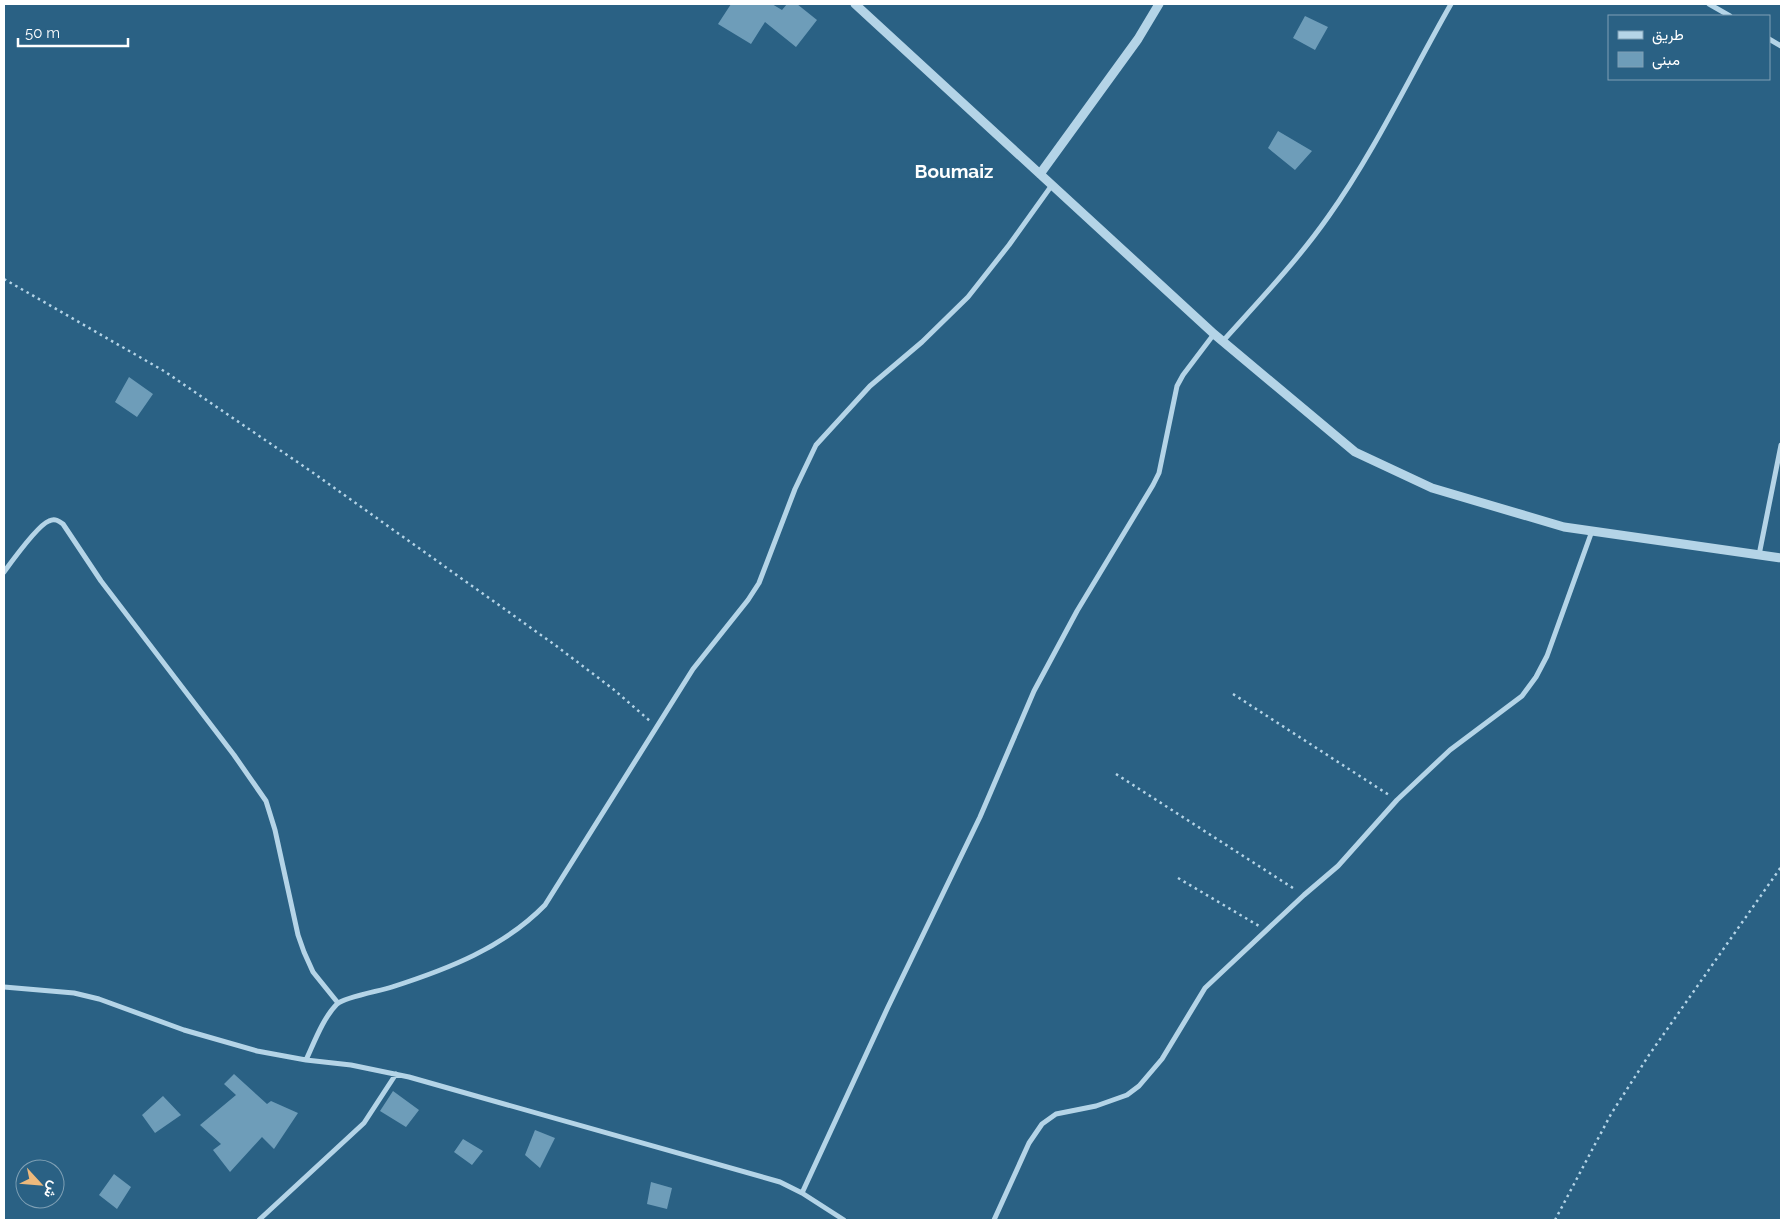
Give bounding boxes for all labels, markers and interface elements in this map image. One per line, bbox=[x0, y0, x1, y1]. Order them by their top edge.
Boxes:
scale bar bbox=[18, 15, 128, 47]
legend bbox=[1608, 15, 1770, 80]
text: 50 m bbox=[25, 24, 60, 42]
text: طريق bbox=[1652, 26, 1684, 45]
text: مبنى bbox=[1652, 51, 1680, 70]
district label: Boumaiz bbox=[915, 160, 993, 182]
north arrow bbox=[15, 1159, 65, 1209]
text: ش bbox=[40, 1178, 63, 1201]

